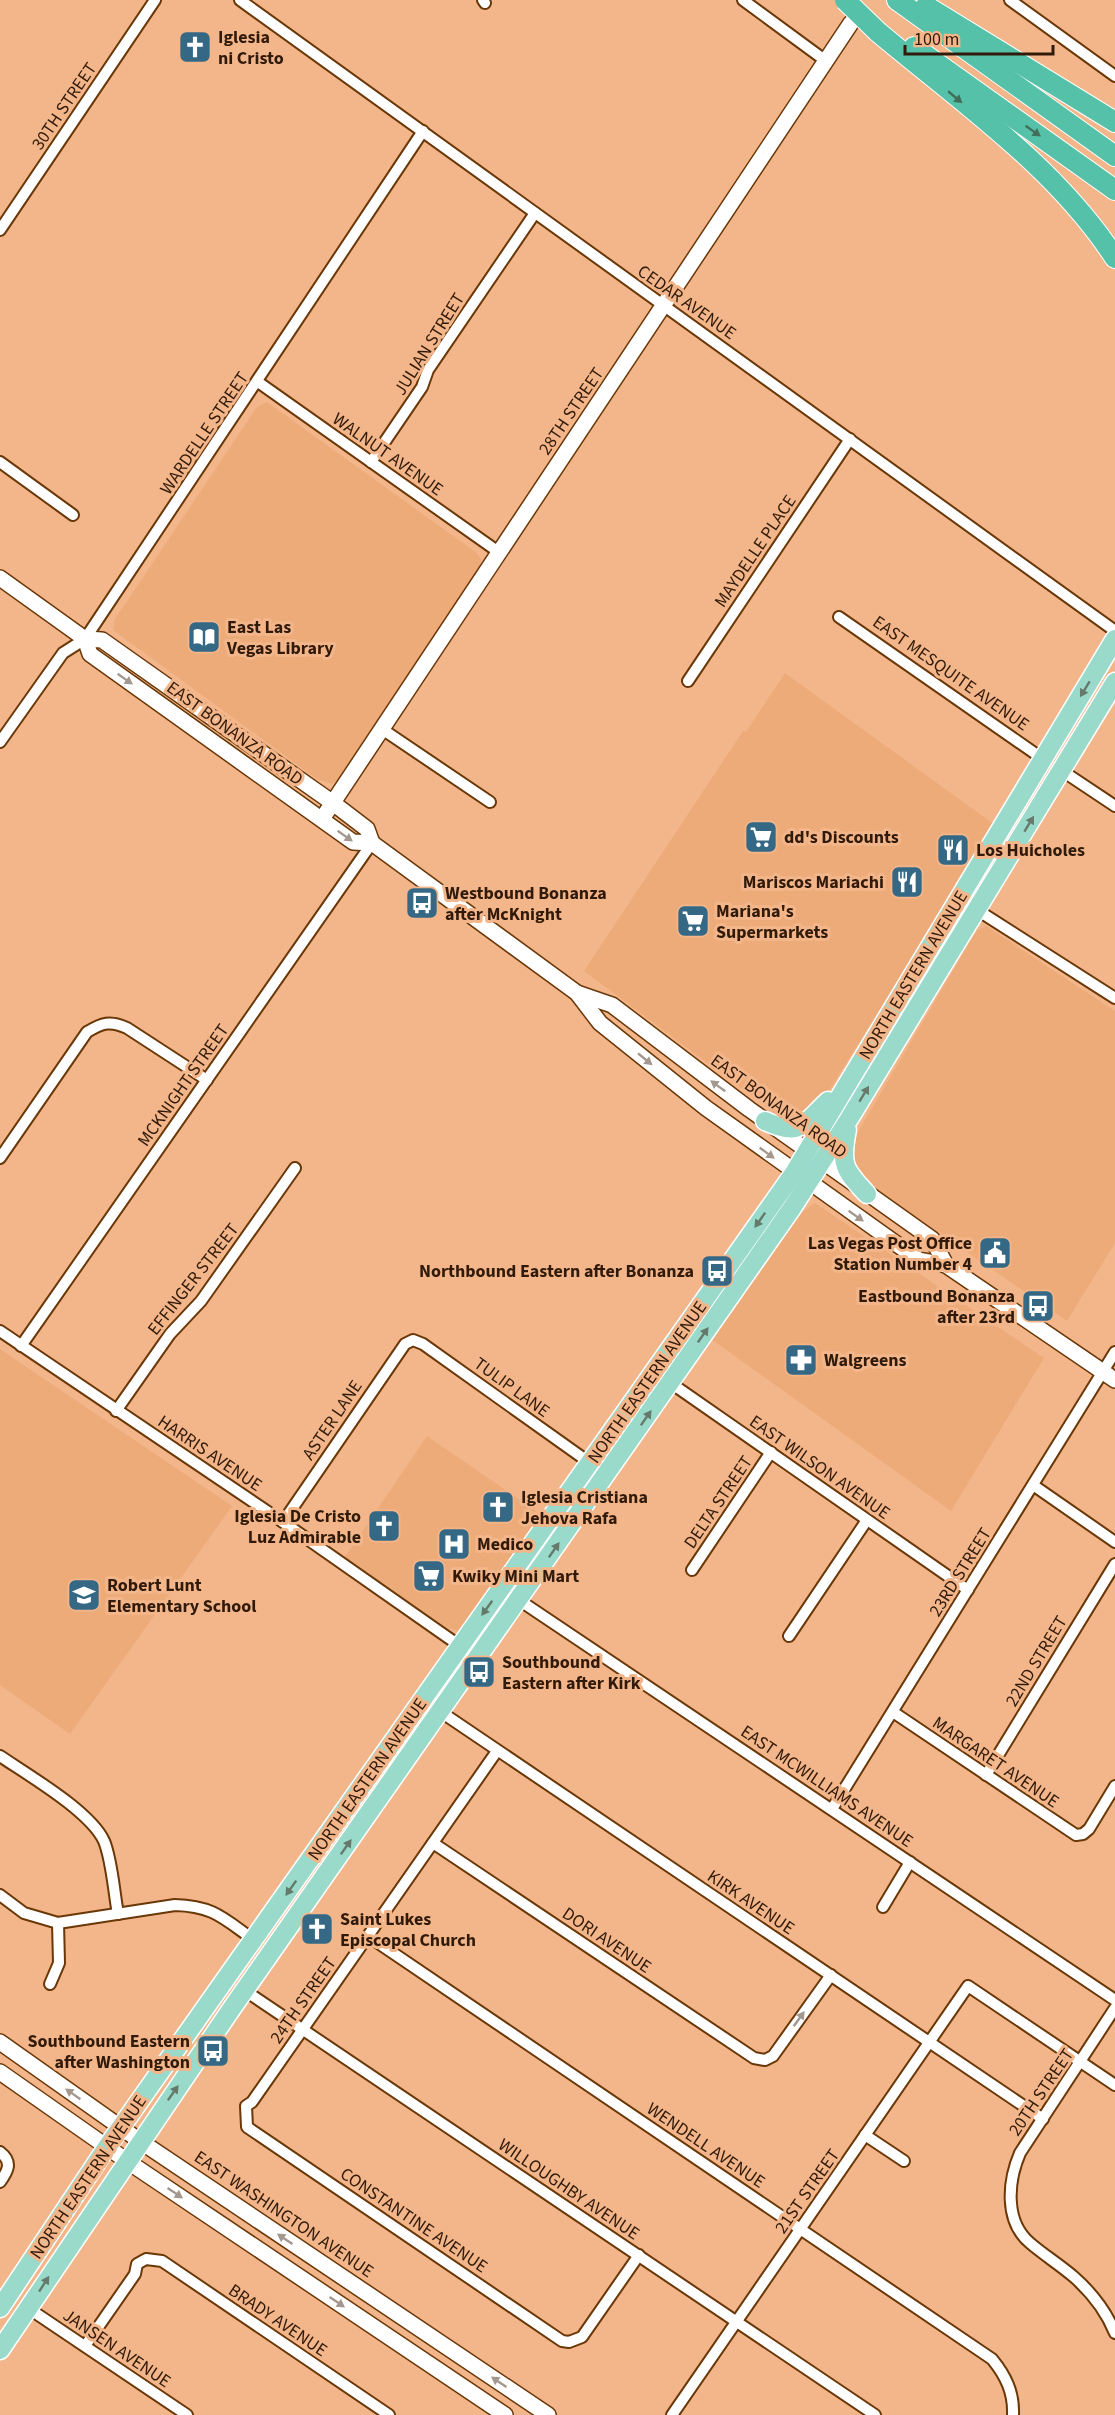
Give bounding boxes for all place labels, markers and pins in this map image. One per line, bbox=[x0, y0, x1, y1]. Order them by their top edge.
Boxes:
place label: Iglesia ni Cristo bbox=[218, 25, 284, 71]
church icon: Iglesia ni Cristo bbox=[177, 29, 213, 65]
place label: East Las Vegas Library bbox=[226, 615, 334, 661]
library icon: East Las Vegas Library bbox=[186, 619, 222, 655]
supermarket icon: dd's Discounts bbox=[743, 819, 779, 855]
place label: dd's Discounts bbox=[784, 825, 899, 850]
restaurant icon: Los Huicholes bbox=[935, 832, 971, 868]
place label: Los Huicholes bbox=[976, 838, 1085, 863]
restaurant icon: Mariscos Mariachi bbox=[889, 864, 925, 900]
place label: Mariscos Mariachi bbox=[743, 870, 884, 895]
place label: Westbound Bonanza after McKnight bbox=[445, 881, 607, 927]
bus stop icon: Westbound Bonanza after McKnight bbox=[404, 885, 440, 921]
place label: Mariana's Supermarkets bbox=[716, 899, 828, 945]
supermarket icon: Mariana's Supermarkets bbox=[675, 903, 711, 939]
place label: Las Vegas Post Office Station Number 4 bbox=[808, 1231, 972, 1277]
public building icon: Las Vegas Post Office Station Number 4 bbox=[977, 1235, 1013, 1271]
bus stop icon: Northbound Eastern after Bonanza bbox=[699, 1253, 735, 1289]
place label: Northbound Eastern after Bonanza bbox=[419, 1259, 694, 1284]
place label: Eastbound Bonanza after 23rd bbox=[858, 1284, 1015, 1330]
bus stop icon: Eastbound Bonanza after 23rd bbox=[1020, 1288, 1056, 1324]
pharmacy icon: Walgreens bbox=[783, 1342, 819, 1378]
place label: Walgreens bbox=[824, 1348, 907, 1373]
place label: Iglesia Cristiana Jehova Rafa bbox=[521, 1485, 648, 1531]
church icon: Iglesia Cristiana Jehova Rafa bbox=[480, 1489, 516, 1525]
place label: Iglesia De Cristo Luz Admirable bbox=[234, 1504, 361, 1550]
church icon: Iglesia De Cristo Luz Admirable bbox=[366, 1508, 402, 1544]
hospital icon: Medico bbox=[436, 1526, 472, 1562]
place label: Medico bbox=[477, 1532, 533, 1557]
supermarket icon: Kwiky Mini Mart bbox=[411, 1558, 447, 1594]
place label: Kwiky Mini Mart bbox=[452, 1564, 579, 1589]
place label: Robert Lunt Elementary School bbox=[107, 1573, 257, 1619]
school or university icon: Robert Lunt Elementary School bbox=[66, 1577, 102, 1613]
place label: Southbound Eastern after Kirk bbox=[502, 1650, 641, 1696]
bus stop icon: Southbound Eastern after Kirk bbox=[461, 1654, 497, 1690]
place label: Saint Lukes Episcopal Church bbox=[340, 1907, 476, 1953]
church icon: Saint Lukes Episcopal Church bbox=[299, 1911, 335, 1947]
place label: Southbound Eastern after Washington bbox=[28, 2029, 190, 2075]
bus stop icon: Southbound Eastern after Washington bbox=[195, 2033, 231, 2069]

